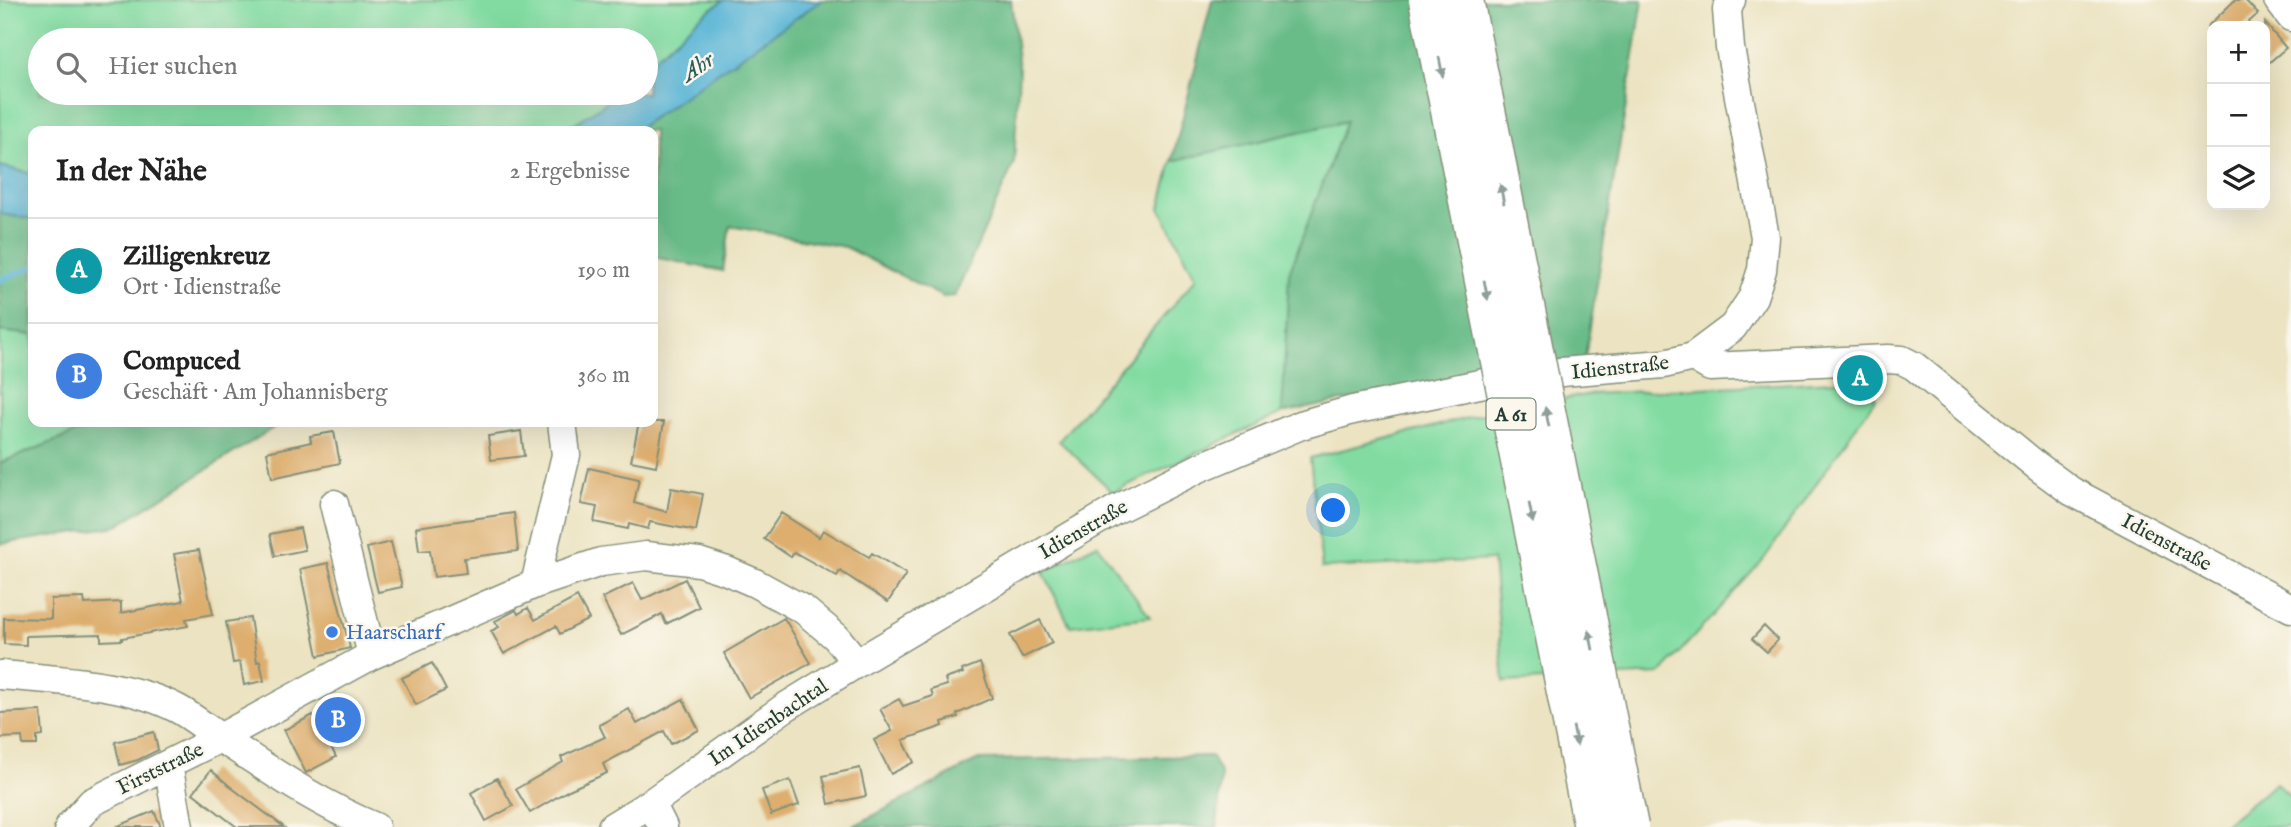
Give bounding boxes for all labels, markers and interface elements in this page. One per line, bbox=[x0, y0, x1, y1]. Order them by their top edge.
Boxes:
map controls bbox=[2207, 21, 2270, 210]
button: + bbox=[2207, 21, 2270, 84]
search box bbox=[28, 28, 658, 105]
water label: Ahr bbox=[674, 45, 721, 90]
icon: search bbox=[52, 48, 90, 86]
text: Hier suchen bbox=[108, 50, 238, 83]
one-way arrow bbox=[1436, 56, 1447, 78]
button: − bbox=[2207, 84, 2270, 147]
button: layers bbox=[2207, 147, 2270, 210]
text: In der Nähe bbox=[56, 153, 207, 191]
text: 2 Ergebnisse bbox=[509, 157, 630, 186]
one-way arrow bbox=[1497, 183, 1508, 205]
text: Zilligenkreuz bbox=[123, 240, 270, 273]
text: A bbox=[71, 256, 87, 285]
text: 190 m bbox=[577, 256, 630, 285]
text: Ort · Idienstraße bbox=[123, 273, 281, 302]
one-way arrow bbox=[1481, 279, 1492, 301]
text: Compuced bbox=[123, 345, 240, 378]
street label: Idienstraße bbox=[1570, 350, 1671, 387]
pin: A bbox=[1837, 352, 1883, 404]
text: B bbox=[71, 361, 87, 390]
text: 360 m bbox=[578, 361, 630, 390]
text: Geschäft · Am Johannisberg bbox=[123, 378, 387, 407]
road number: A 61 bbox=[1486, 398, 1536, 430]
one-way arrow bbox=[1541, 406, 1552, 428]
your location bbox=[1316, 493, 1350, 527]
street label: Idienstraße bbox=[1034, 494, 1133, 567]
one-way arrow bbox=[1525, 502, 1536, 524]
street label: Idienstraße bbox=[2117, 508, 2216, 578]
place label: Haarscharf bbox=[346, 620, 445, 647]
marker: Haarscharf bbox=[324, 624, 340, 640]
one-way arrow bbox=[1586, 629, 1597, 651]
street label: Im Idienbachtal bbox=[704, 673, 834, 773]
pin: B bbox=[315, 694, 361, 746]
one-way arrow bbox=[1570, 725, 1581, 747]
street label: Firststraße bbox=[113, 737, 209, 802]

